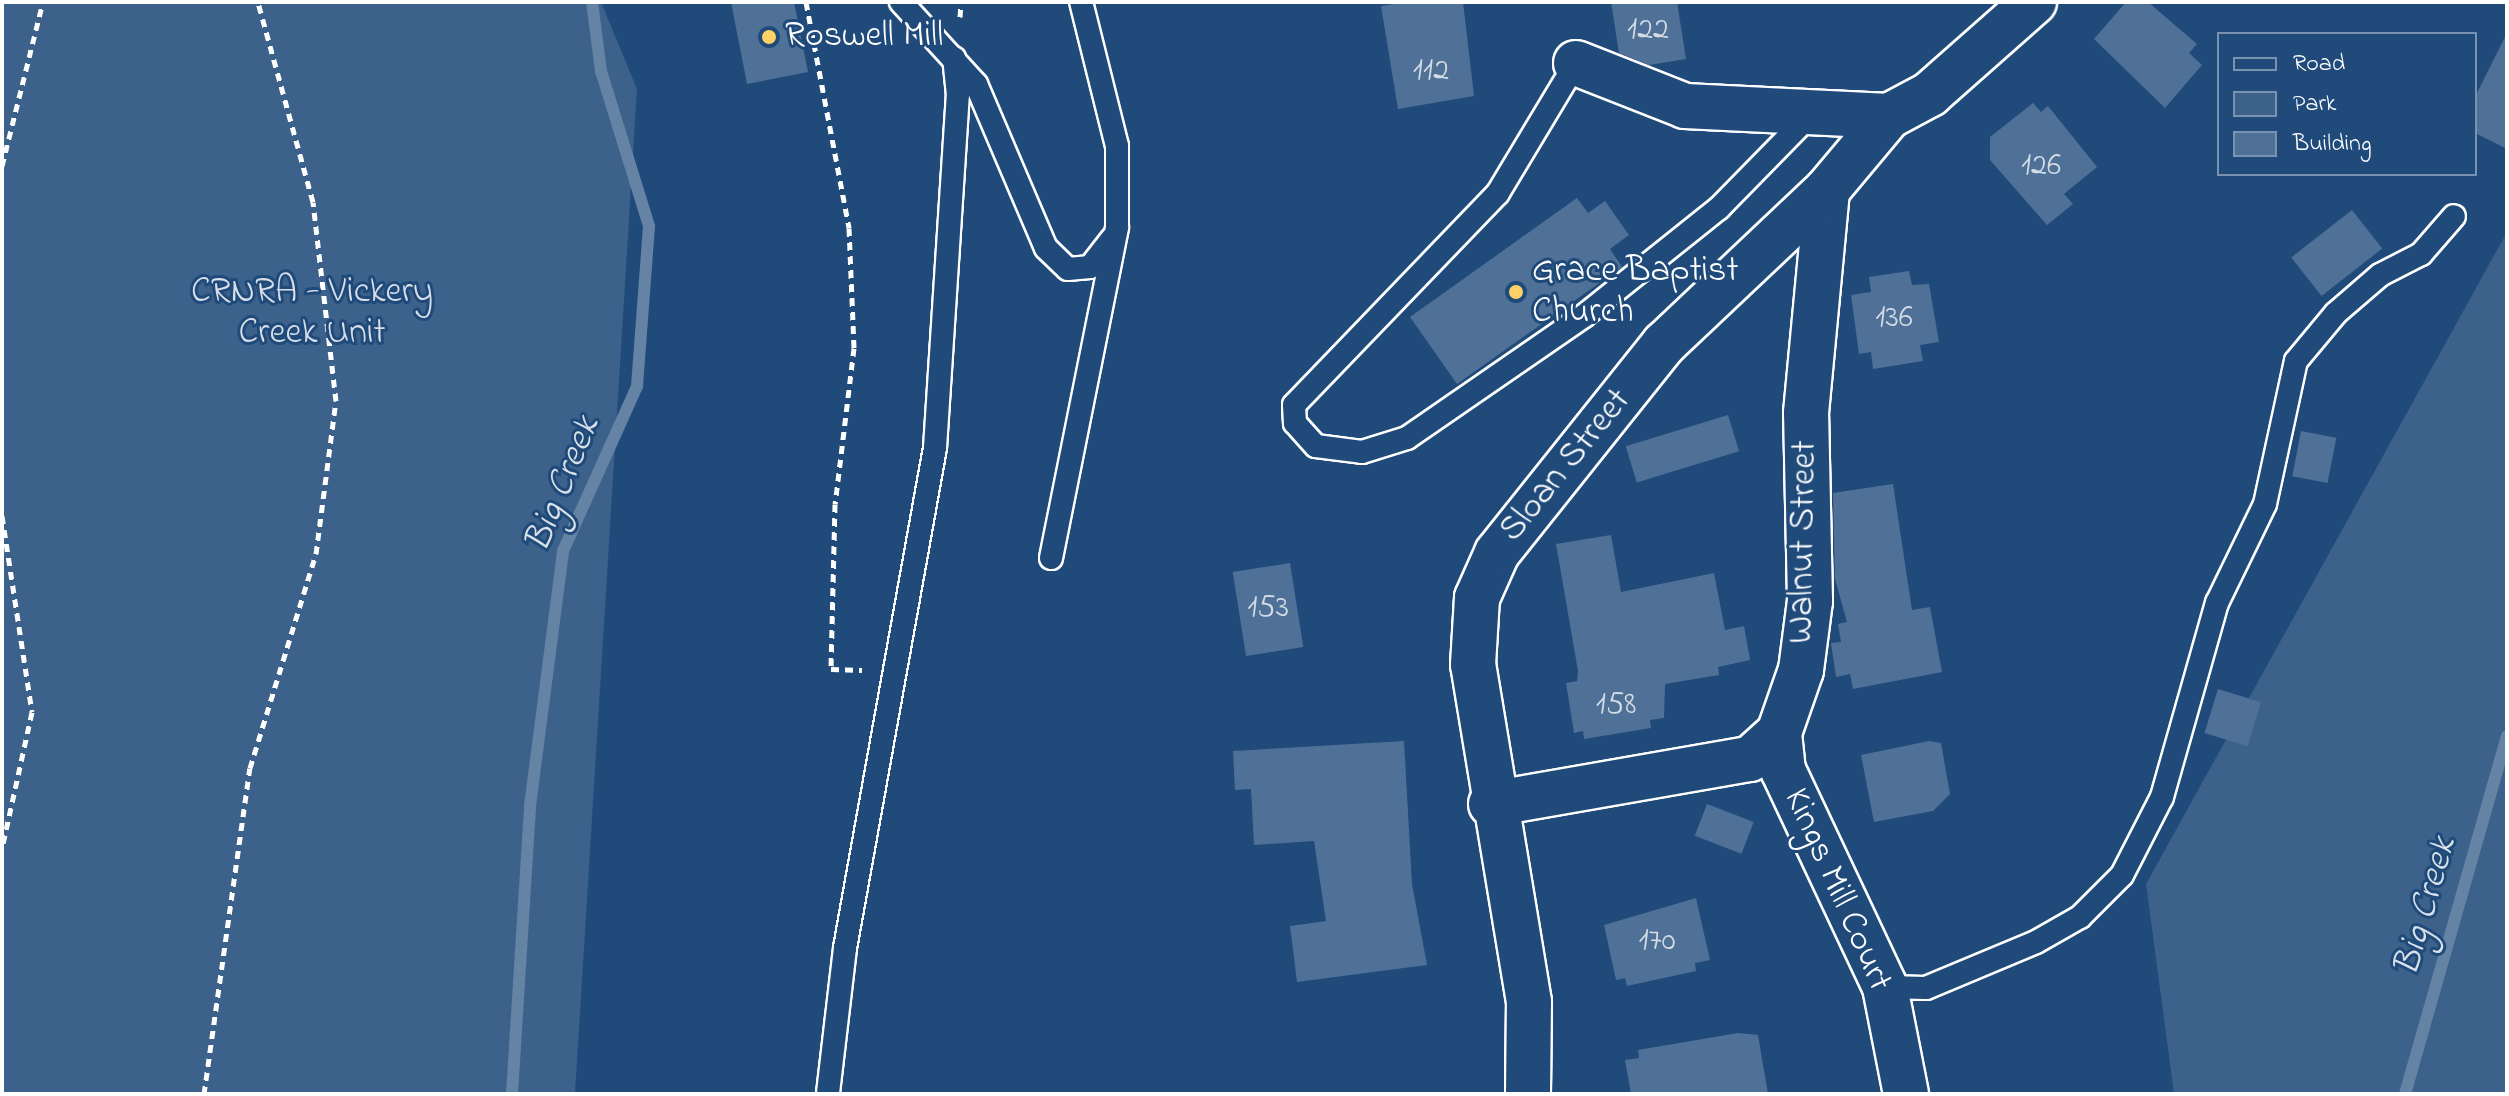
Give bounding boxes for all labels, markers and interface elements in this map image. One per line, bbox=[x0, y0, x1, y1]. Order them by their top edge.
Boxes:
house number: 122 bbox=[1627, 12, 1669, 50]
place label: Roswell Mill bbox=[785, 15, 943, 59]
marker: Roswell Mill bbox=[760, 28, 778, 46]
legend bbox=[2217, 32, 2477, 176]
text: Road bbox=[2293, 47, 2345, 82]
house number: 112 bbox=[1413, 53, 1449, 91]
text: Park bbox=[2293, 87, 2336, 122]
text: Building bbox=[2293, 127, 2372, 162]
house number: 126 bbox=[2021, 148, 2061, 186]
place label: Grace Baptist Church bbox=[1532, 249, 1739, 334]
park label: CRNRA - Vickery Creek Unit bbox=[191, 270, 433, 355]
marker: Grace Baptist Church bbox=[1507, 283, 1525, 301]
house number: 136 bbox=[1875, 300, 1913, 338]
street label: Sloan Street bbox=[1491, 381, 1641, 551]
water label: Big Creek bbox=[516, 410, 612, 560]
street label: Walnut Street bbox=[1781, 440, 1827, 644]
house number: 153 bbox=[1247, 590, 1289, 628]
house number: 158 bbox=[1596, 687, 1636, 725]
street label: Kings Mill Court bbox=[1773, 782, 1901, 998]
water label: Big Creek bbox=[2385, 832, 2469, 982]
house number: 170 bbox=[1638, 923, 1676, 961]

